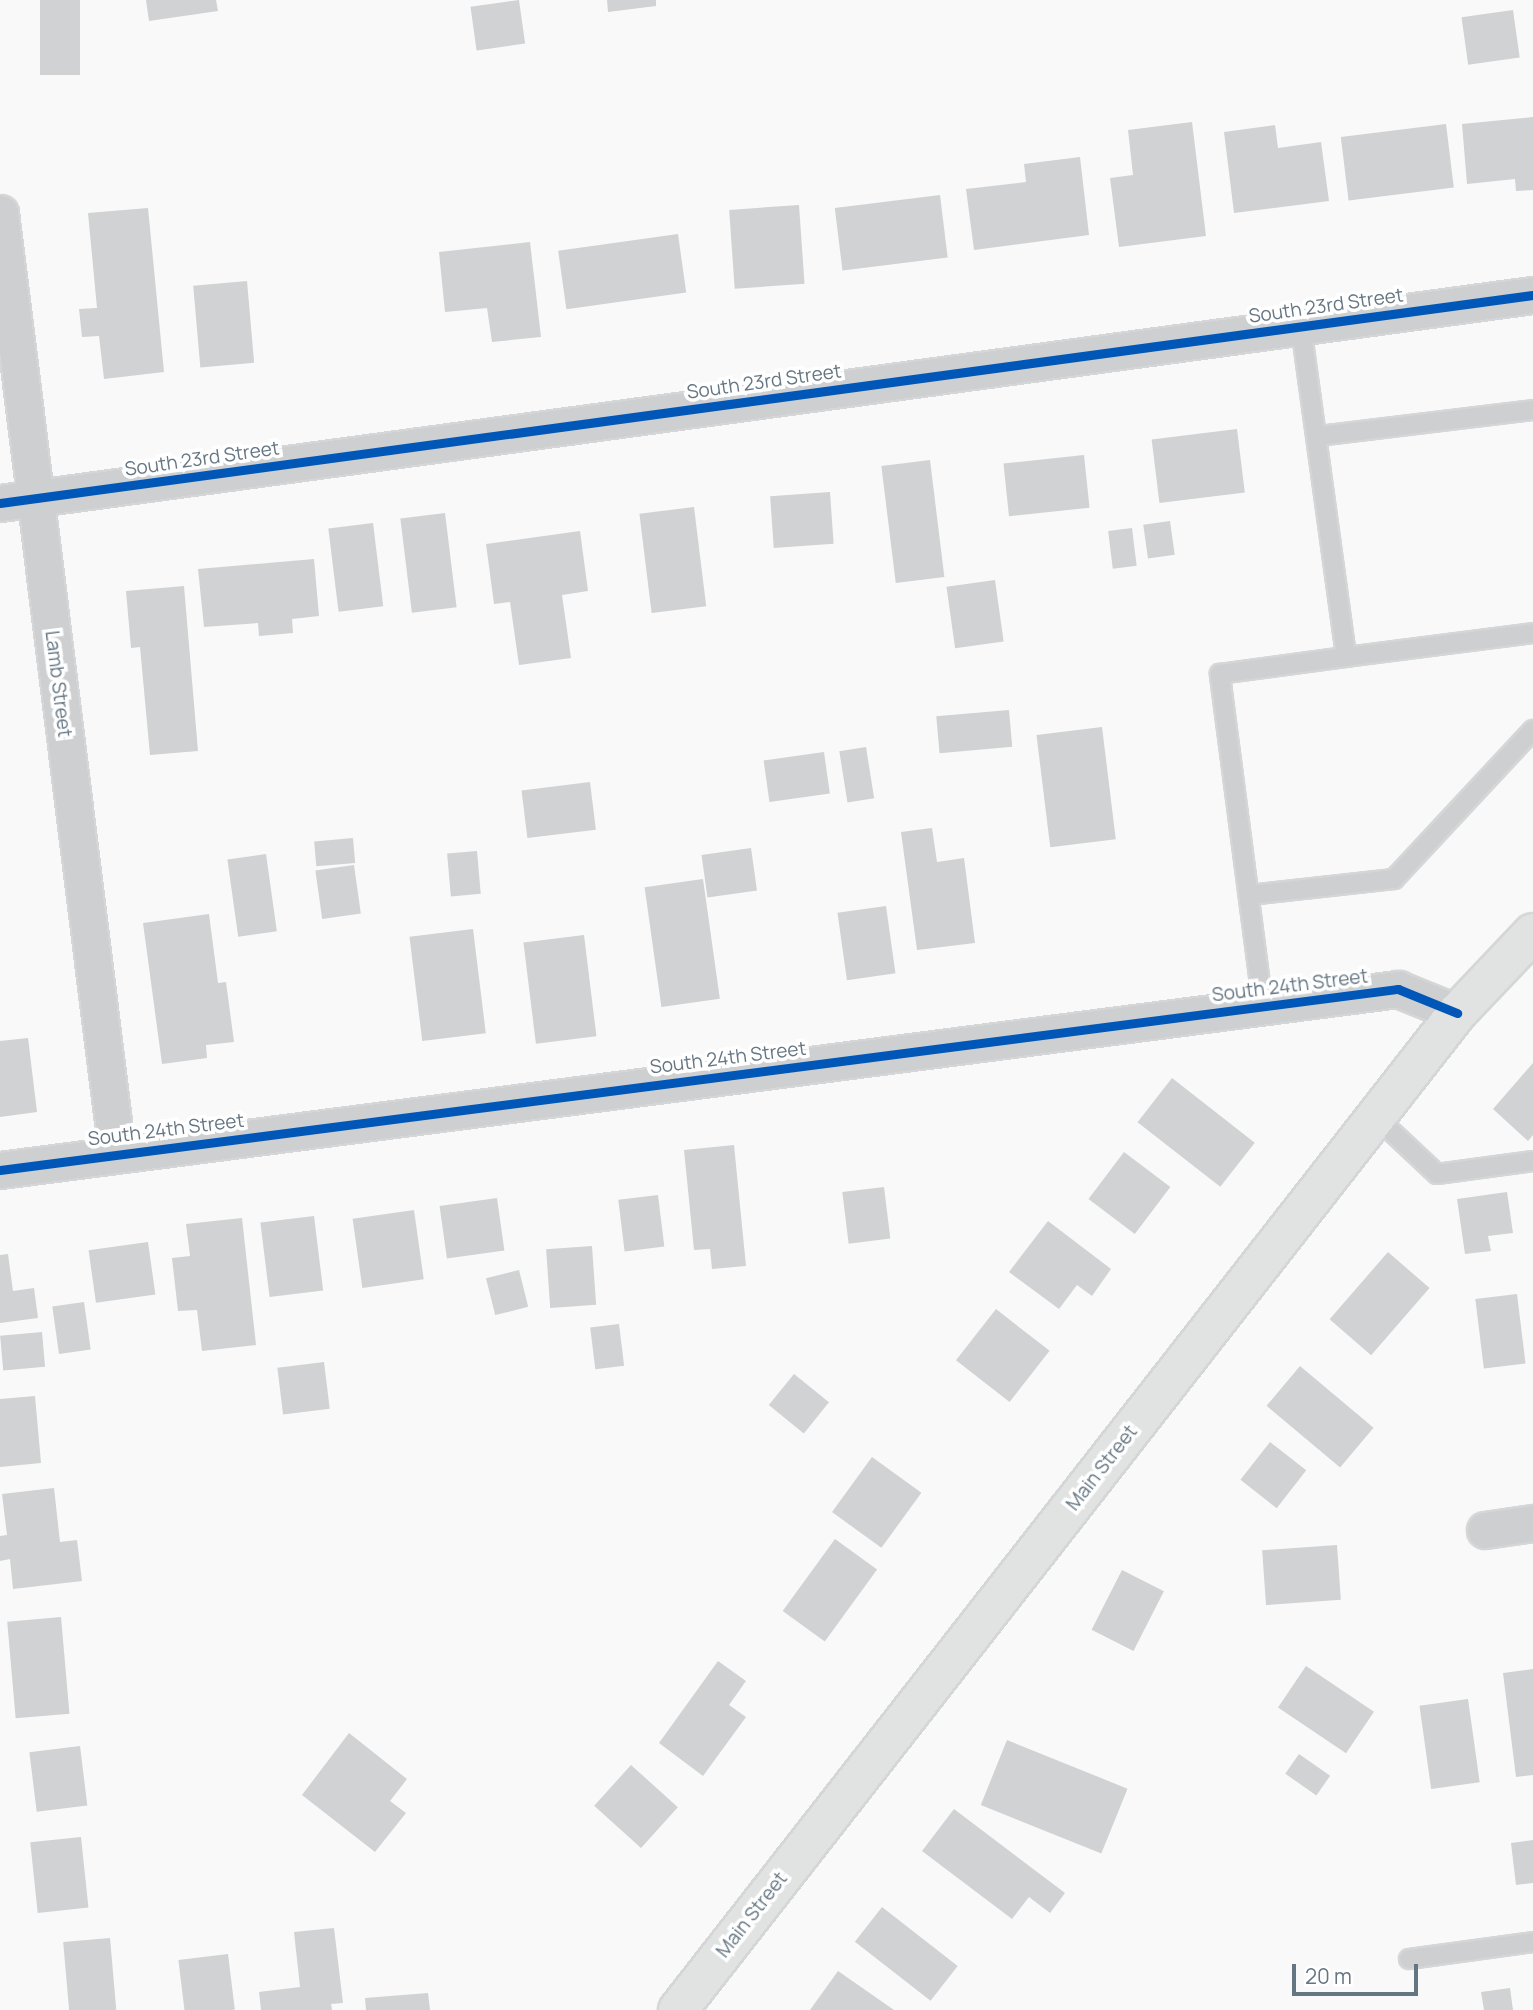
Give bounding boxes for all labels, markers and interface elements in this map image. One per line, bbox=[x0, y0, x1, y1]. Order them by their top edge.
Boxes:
street label: South 23rd Street bbox=[1247, 284, 1405, 328]
street label: South 23rd Street bbox=[685, 360, 843, 404]
street label: South 23rd Street bbox=[123, 437, 281, 481]
street label: Lamb Street bbox=[40, 629, 76, 739]
street label: South 24th Street bbox=[1211, 965, 1369, 1007]
street label: South 24th Street bbox=[649, 1037, 807, 1079]
street label: South 24th Street bbox=[87, 1109, 245, 1151]
street label: Main Street bbox=[1062, 1421, 1142, 1515]
street label: Main Street bbox=[712, 1868, 792, 1962]
scale bar bbox=[1295, 1951, 1421, 1995]
text: 20 m bbox=[1305, 1962, 1352, 1990]

